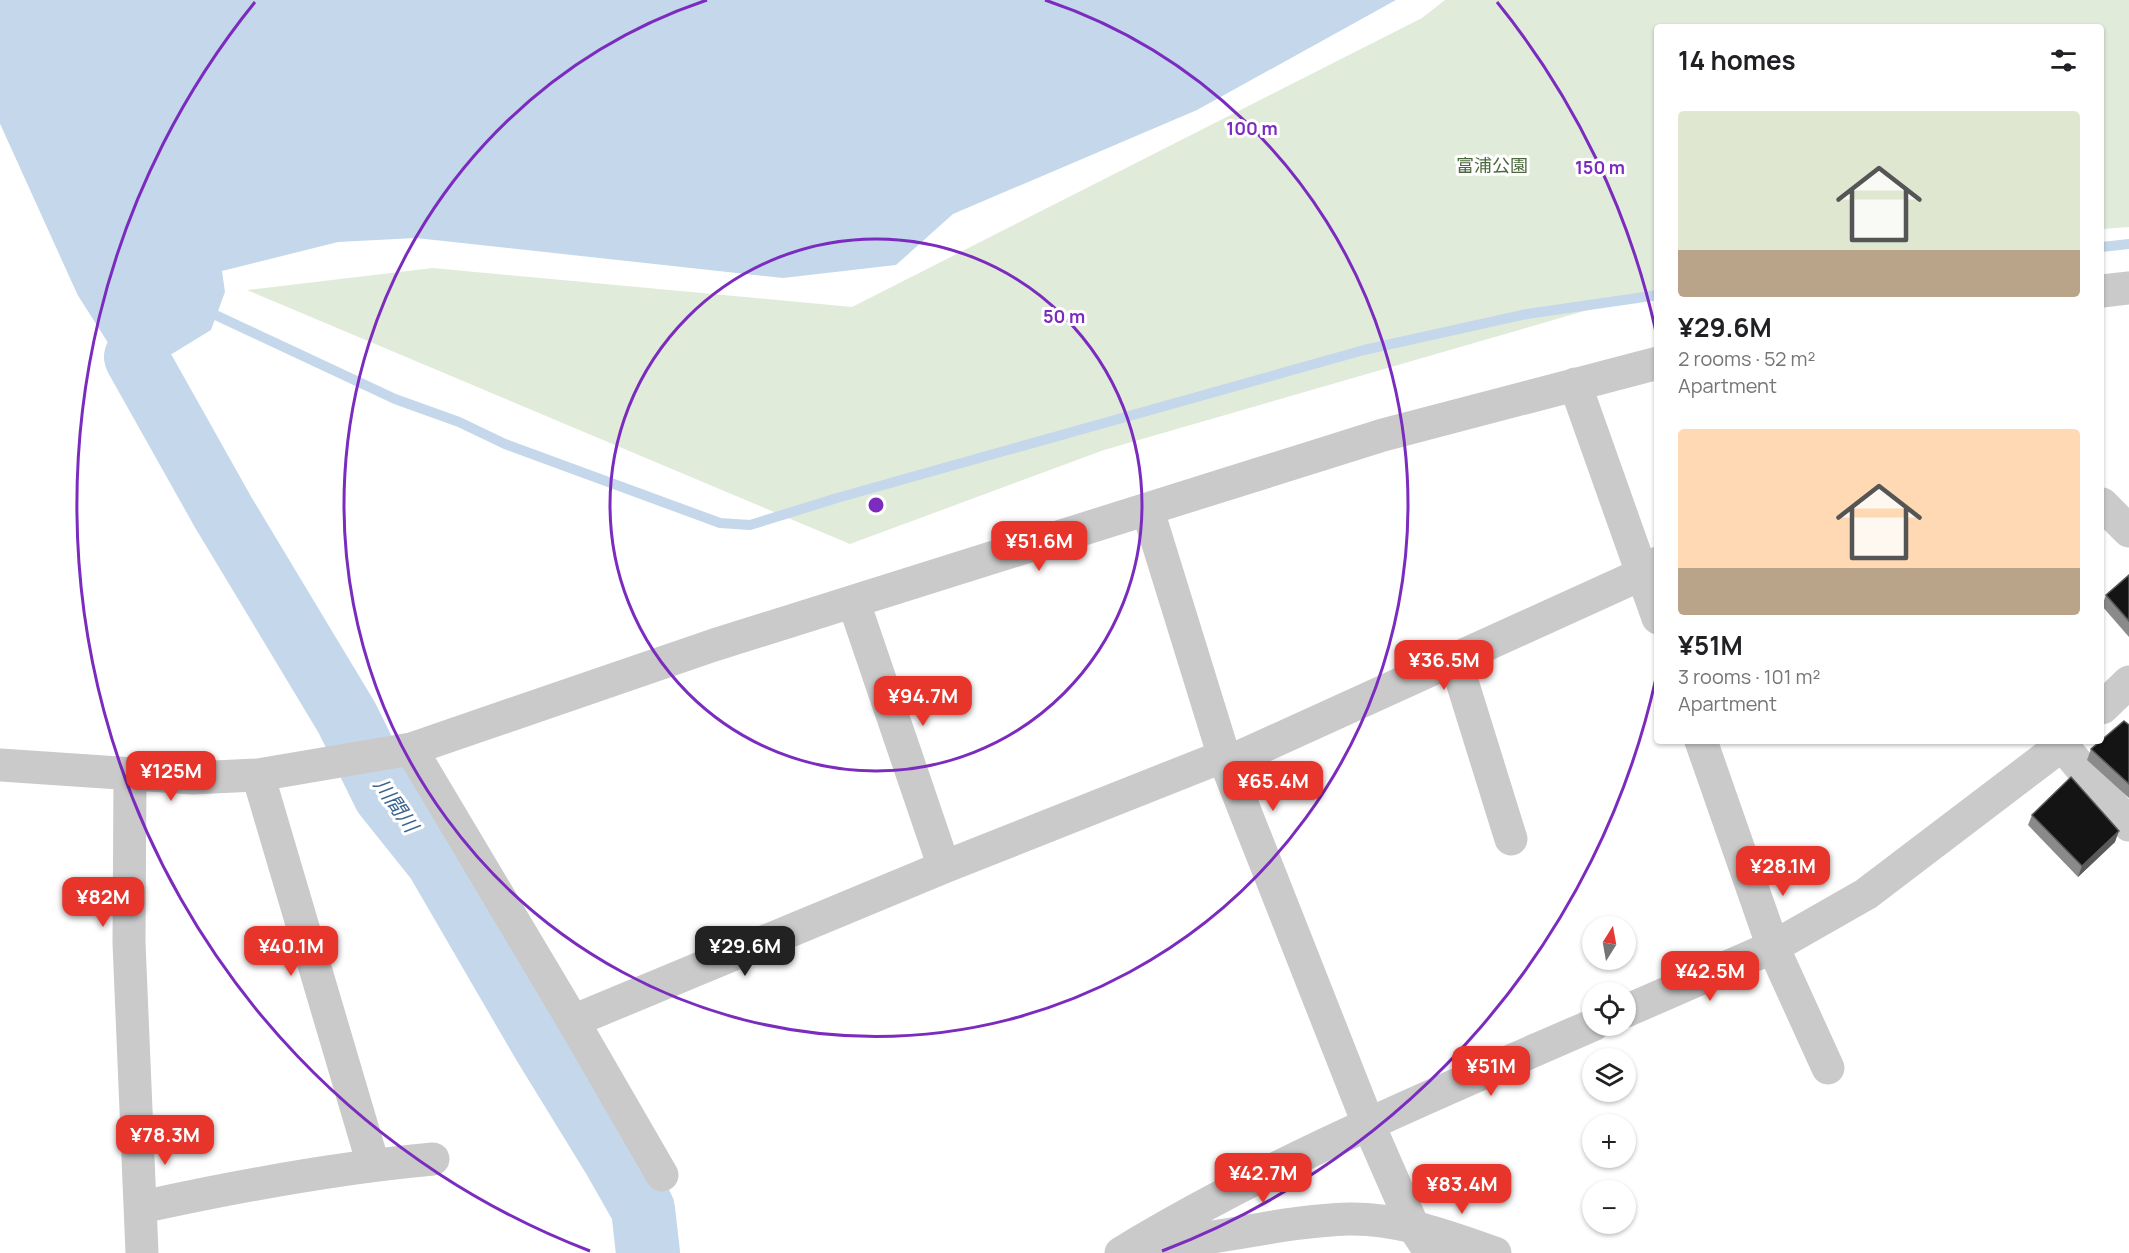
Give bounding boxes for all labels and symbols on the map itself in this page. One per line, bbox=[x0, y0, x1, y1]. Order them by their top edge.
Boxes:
text: 100 m bbox=[1226, 116, 1278, 140]
park label: 富浦公園 bbox=[1456, 153, 1528, 177]
text: 150 m bbox=[1575, 155, 1625, 179]
text: 50 m bbox=[1043, 304, 1085, 328]
centre of rings bbox=[866, 495, 886, 515]
pin: ¥51.6M bbox=[990, 521, 1088, 572]
pin: ¥36.5M bbox=[1395, 640, 1493, 691]
pin: ¥94.7M bbox=[874, 676, 972, 727]
pin: ¥125M bbox=[129, 751, 213, 802]
pin: ¥65.4M bbox=[1224, 761, 1322, 812]
water label: 川間川 bbox=[368, 772, 426, 839]
pin: ¥28.1M bbox=[1734, 846, 1832, 897]
pin: ¥82M bbox=[67, 877, 139, 928]
north arrow bbox=[1582, 916, 1636, 970]
pin: ¥40.1M bbox=[242, 926, 340, 977]
pin: ¥29.6M bbox=[696, 926, 794, 977]
pin: ¥42.5M bbox=[1661, 951, 1759, 1002]
pin: ¥51M bbox=[1455, 1046, 1527, 1097]
pin: ¥78.3M bbox=[116, 1115, 214, 1166]
pin: ¥42.7M bbox=[1214, 1153, 1312, 1204]
pin: ¥83.4M bbox=[1413, 1164, 1511, 1215]

